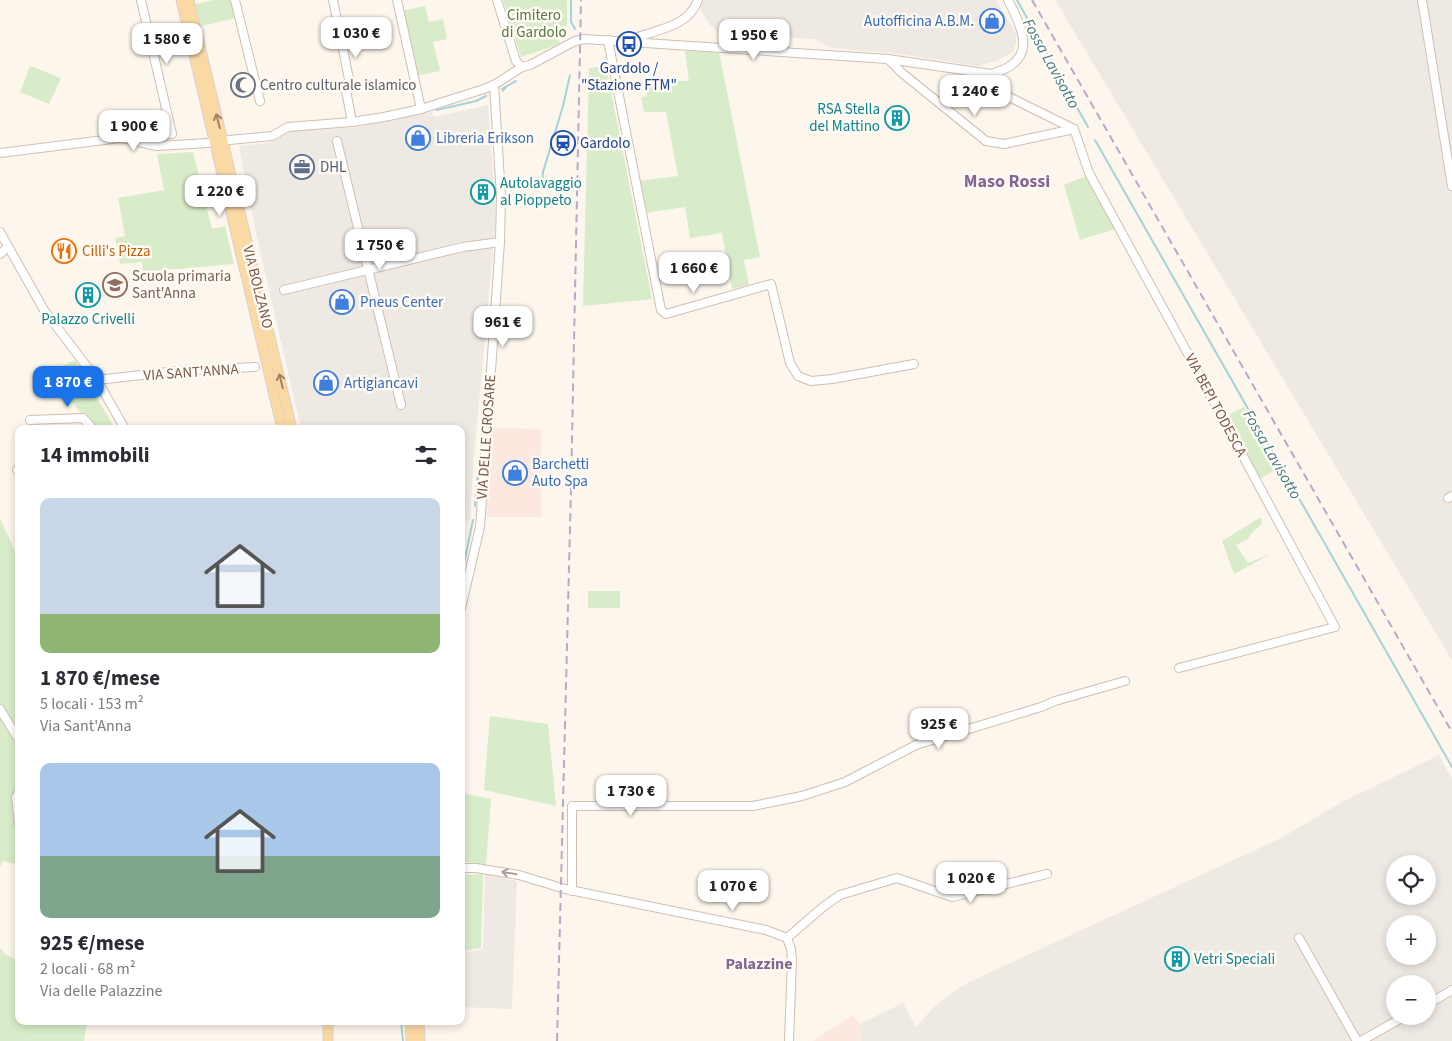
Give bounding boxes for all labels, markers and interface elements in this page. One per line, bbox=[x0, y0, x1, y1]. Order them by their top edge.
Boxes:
park label: Cimitero di Gardolo bbox=[501, 5, 567, 43]
shop icon: Autofficina A.B.M. bbox=[979, 8, 1005, 34]
place label: Autofficina A.B.M. bbox=[864, 11, 974, 32]
water label: Fossa Lavisotto bbox=[1017, 14, 1085, 113]
pin: 1 030 € bbox=[310, 17, 402, 59]
pin: 1 950 € bbox=[708, 18, 800, 61]
pin: 1 580 € bbox=[121, 22, 213, 65]
text: 1 030 € bbox=[332, 22, 380, 44]
text: 1 950 € bbox=[730, 24, 778, 46]
text: 1 580 € bbox=[143, 28, 191, 50]
bus stop icon: Gardolo / "Stazione FTM" bbox=[616, 31, 642, 57]
place label: Gardolo / "Stazione FTM" bbox=[581, 58, 677, 96]
mosque icon: Centro culturale islamico bbox=[230, 72, 256, 98]
pin: 1 240 € bbox=[929, 74, 1021, 117]
place label: Centro culturale islamico bbox=[260, 75, 416, 96]
text: 1 240 € bbox=[951, 80, 999, 102]
place label: RSA Stella del Mattino bbox=[809, 99, 880, 137]
building icon: RSA Stella del Mattino bbox=[884, 105, 910, 131]
pin: 1 900 € bbox=[88, 110, 180, 152]
one-way arrow bbox=[213, 114, 222, 130]
text: 1 900 € bbox=[110, 115, 158, 137]
shop icon: Libreria Erikson bbox=[405, 125, 431, 151]
place label: Libreria Erikson bbox=[436, 128, 534, 149]
station icon: Gardolo bbox=[550, 130, 576, 156]
place label: Gardolo bbox=[580, 133, 630, 154]
office icon: DHL bbox=[289, 154, 315, 180]
place label: DHL bbox=[320, 157, 346, 178]
district label: Maso Rossi bbox=[964, 169, 1050, 194]
place label: Autolavaggio al Pioppeto bbox=[500, 173, 582, 211]
pin: 1 220 € bbox=[174, 174, 266, 217]
building icon: Autolavaggio al Pioppeto bbox=[470, 179, 496, 205]
text: 1 220 € bbox=[196, 180, 244, 202]
pin: 1 750 € bbox=[334, 228, 426, 271]
text: 1 750 € bbox=[356, 234, 404, 256]
restaurant icon: Cilli's Pizza bbox=[51, 238, 77, 264]
place label: Cilli's Pizza bbox=[82, 241, 150, 262]
street label: VIA BOLZANO bbox=[237, 243, 278, 331]
pin: 1 660 € bbox=[648, 252, 740, 294]
text: 1 660 € bbox=[670, 257, 718, 279]
place label: Scuola primaria Sant'Anna bbox=[132, 266, 231, 304]
school or university icon: Scuola primaria Sant'Anna bbox=[102, 272, 128, 298]
building icon: Palazzo Crivelli bbox=[75, 282, 101, 308]
shop icon: Pneus Center bbox=[329, 289, 355, 315]
place label: Pneus Center bbox=[360, 292, 444, 313]
pin: 961 € bbox=[468, 306, 538, 348]
place label: Palazzo Crivelli bbox=[41, 309, 135, 330]
text: 961 € bbox=[485, 311, 522, 333]
street label: VIA BEPI TODESCA bbox=[1179, 350, 1252, 461]
street label: VIA SANT'ANNA bbox=[143, 359, 240, 386]
pin: 1 870 € bbox=[22, 366, 114, 408]
shop icon: Artigiancavi bbox=[313, 370, 339, 396]
text: 1 870 € bbox=[44, 371, 92, 393]
place label: Artigiancavi bbox=[344, 373, 418, 394]
one-way arrow bbox=[276, 374, 285, 390]
street label: VIA DELLE CROSARE bbox=[472, 374, 501, 500]
water label: Fossa Lavisotto bbox=[1238, 406, 1307, 503]
text: 14 immobili bbox=[40, 440, 149, 470]
icon: filters bbox=[412, 441, 440, 469]
place label: Barchetti Auto Spa bbox=[532, 454, 589, 492]
shop icon: Barchetti Auto Spa bbox=[502, 460, 528, 486]
icon: home bbox=[195, 531, 285, 621]
text: 1 870 €/mese bbox=[40, 663, 160, 693]
text: 5 locali · 153 m² bbox=[40, 693, 144, 715]
pin: 925 € bbox=[904, 708, 974, 750]
text: 925 € bbox=[921, 713, 958, 735]
text: Via Sant'Anna bbox=[40, 715, 132, 737]
pin: 1 730 € bbox=[585, 774, 677, 817]
text: 1 730 € bbox=[607, 780, 655, 802]
icon: home bbox=[195, 796, 285, 886]
map controls bbox=[1386, 855, 1436, 1025]
button: locate bbox=[1386, 855, 1436, 905]
pin: 1 020 € bbox=[925, 862, 1017, 904]
text: 1 020 € bbox=[947, 867, 995, 889]
one-way arrow bbox=[501, 868, 517, 878]
pin: 1 070 € bbox=[687, 870, 779, 912]
text: 1 070 € bbox=[709, 875, 757, 897]
button: + bbox=[1386, 915, 1436, 965]
text: 925 €/mese bbox=[40, 928, 145, 958]
building icon: Vetri Speciali bbox=[1164, 946, 1190, 972]
place label: Vetri Speciali bbox=[1194, 949, 1275, 970]
district label: Palazzine bbox=[725, 953, 793, 975]
text: 2 locali · 68 m² bbox=[40, 958, 136, 980]
button: − bbox=[1386, 975, 1436, 1025]
text: Via delle Palazzine bbox=[40, 980, 162, 1002]

